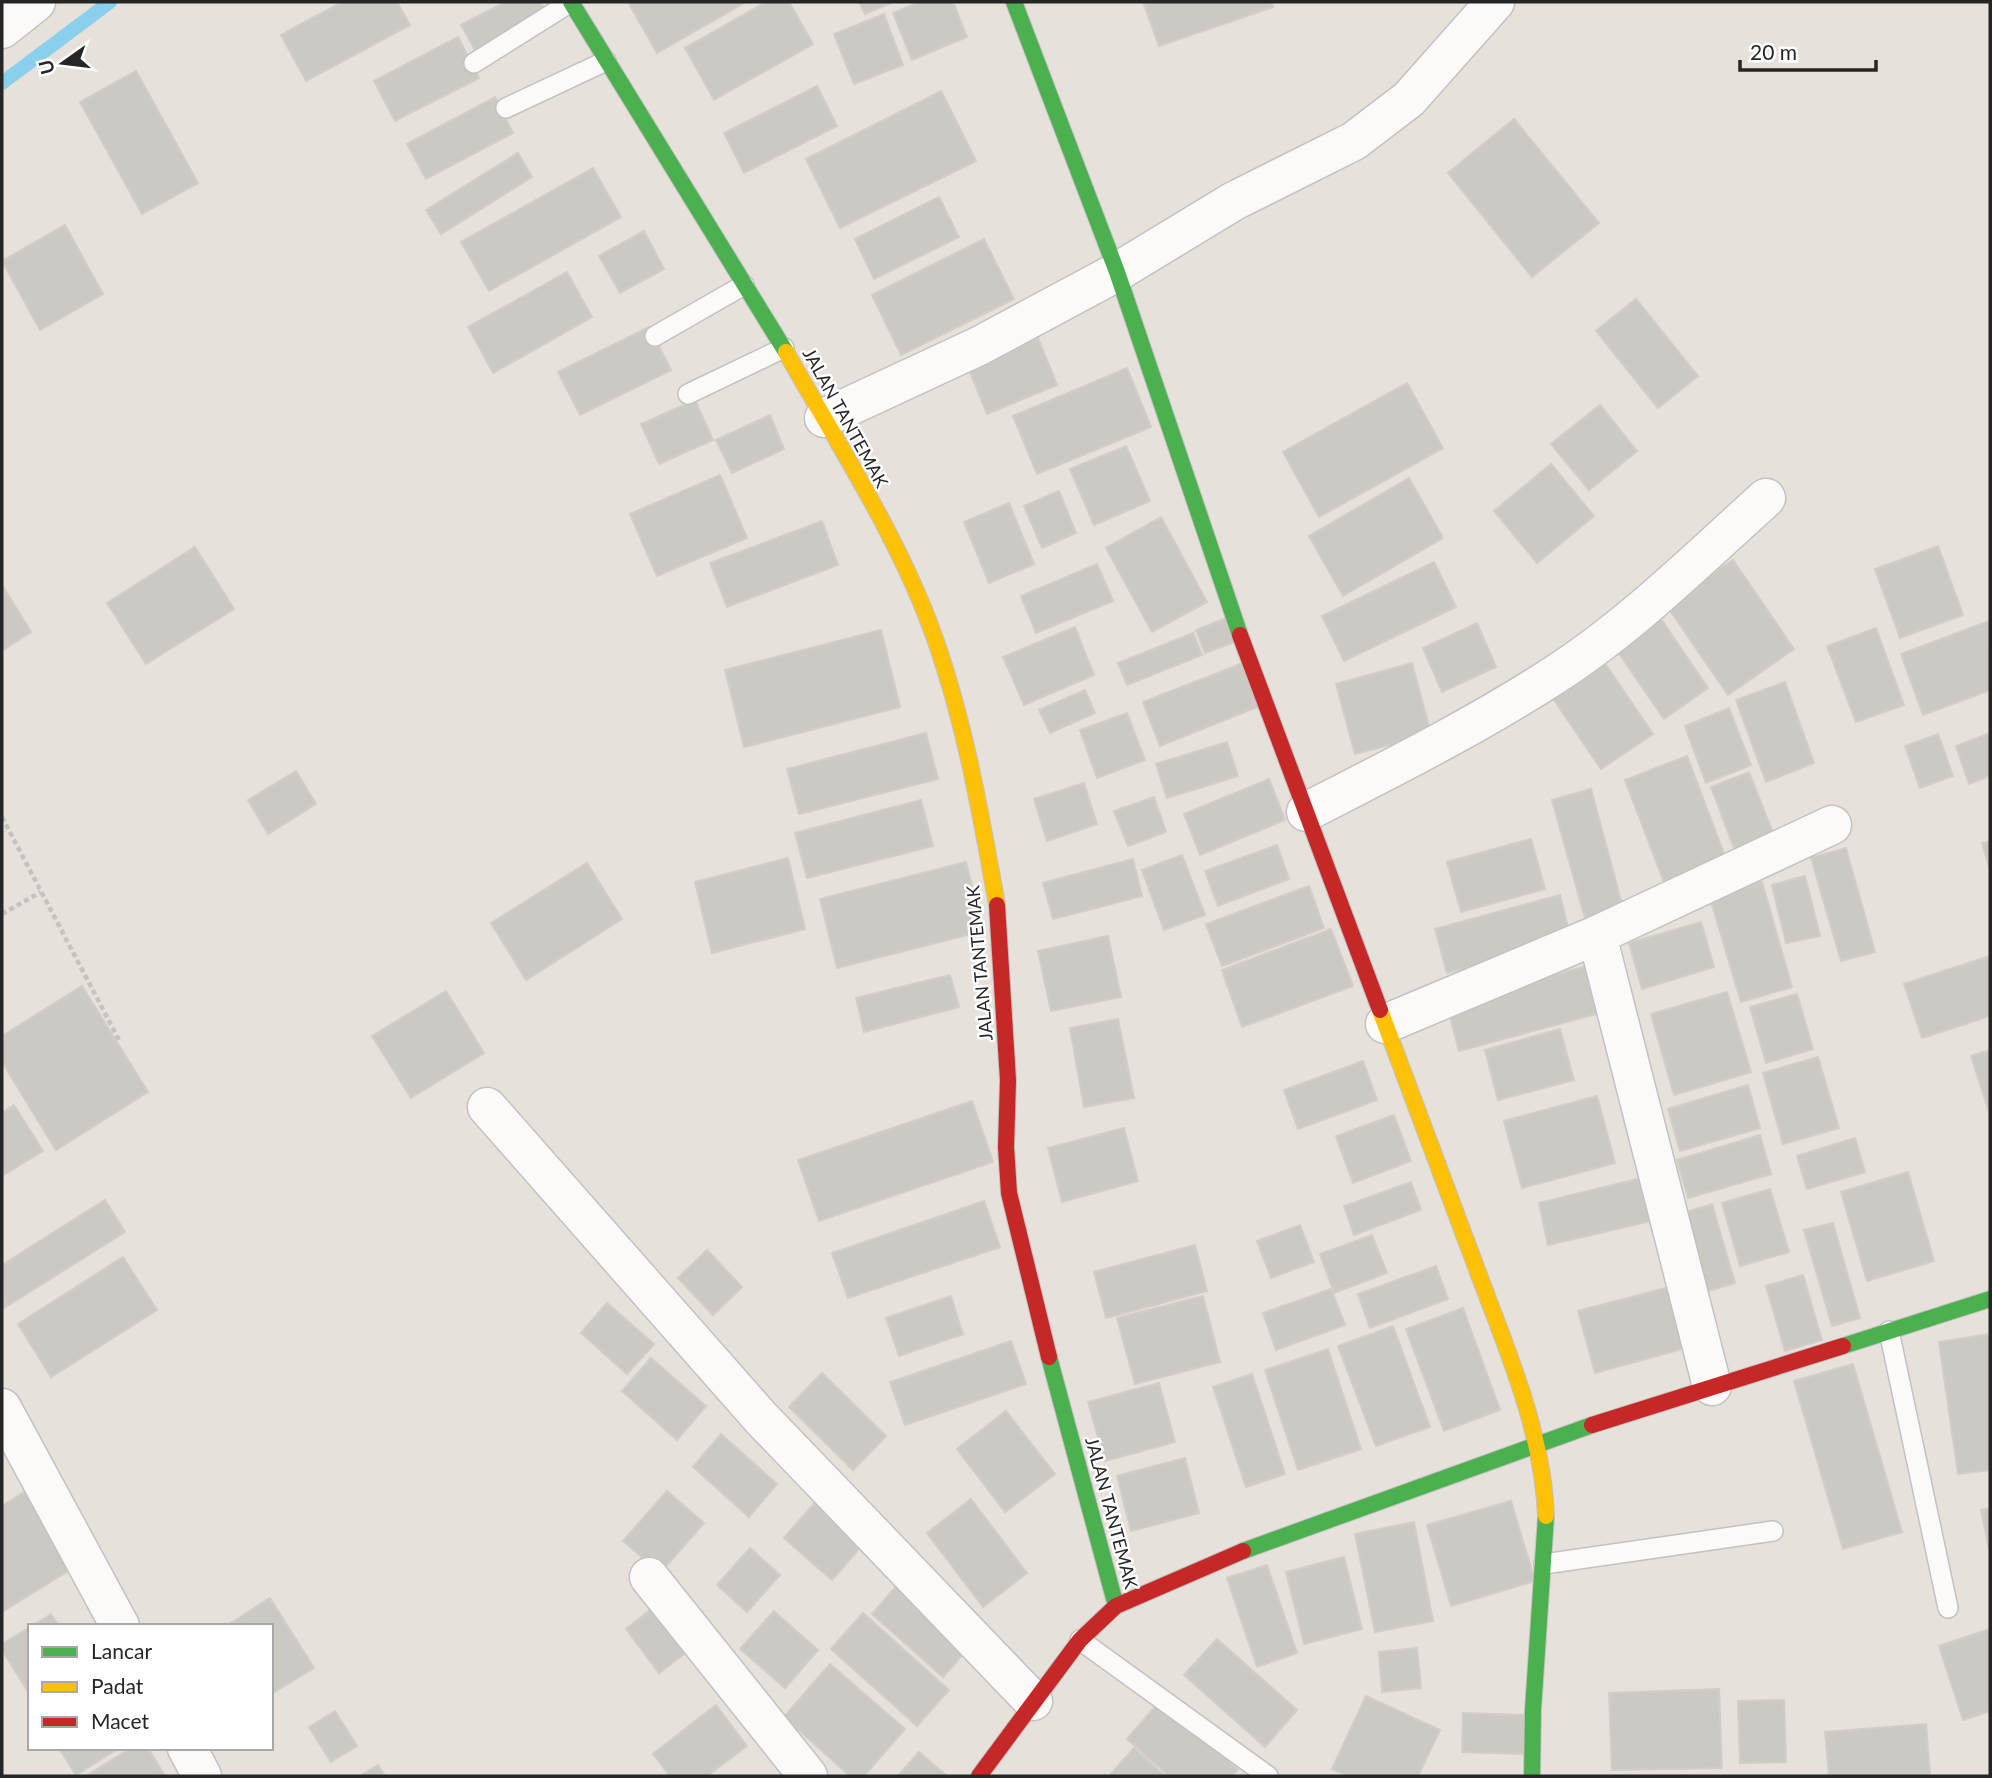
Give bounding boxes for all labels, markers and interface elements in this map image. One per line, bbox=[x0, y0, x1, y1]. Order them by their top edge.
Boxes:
north arrow bbox=[28, 28, 98, 98]
scale bar bbox=[1740, 28, 1876, 72]
text: 20 m bbox=[1750, 39, 1797, 64]
text: U bbox=[33, 58, 59, 77]
street label: JALAN TANTEMAK bbox=[798, 344, 893, 491]
street label: JALAN TANTEMAK bbox=[961, 884, 997, 1042]
street label: JALAN TANTEMAK bbox=[1081, 1435, 1143, 1591]
legend bbox=[28, 1624, 273, 1750]
text: Lancar bbox=[91, 1638, 152, 1663]
text: Padat bbox=[91, 1673, 144, 1698]
text: Macet bbox=[91, 1708, 149, 1733]

